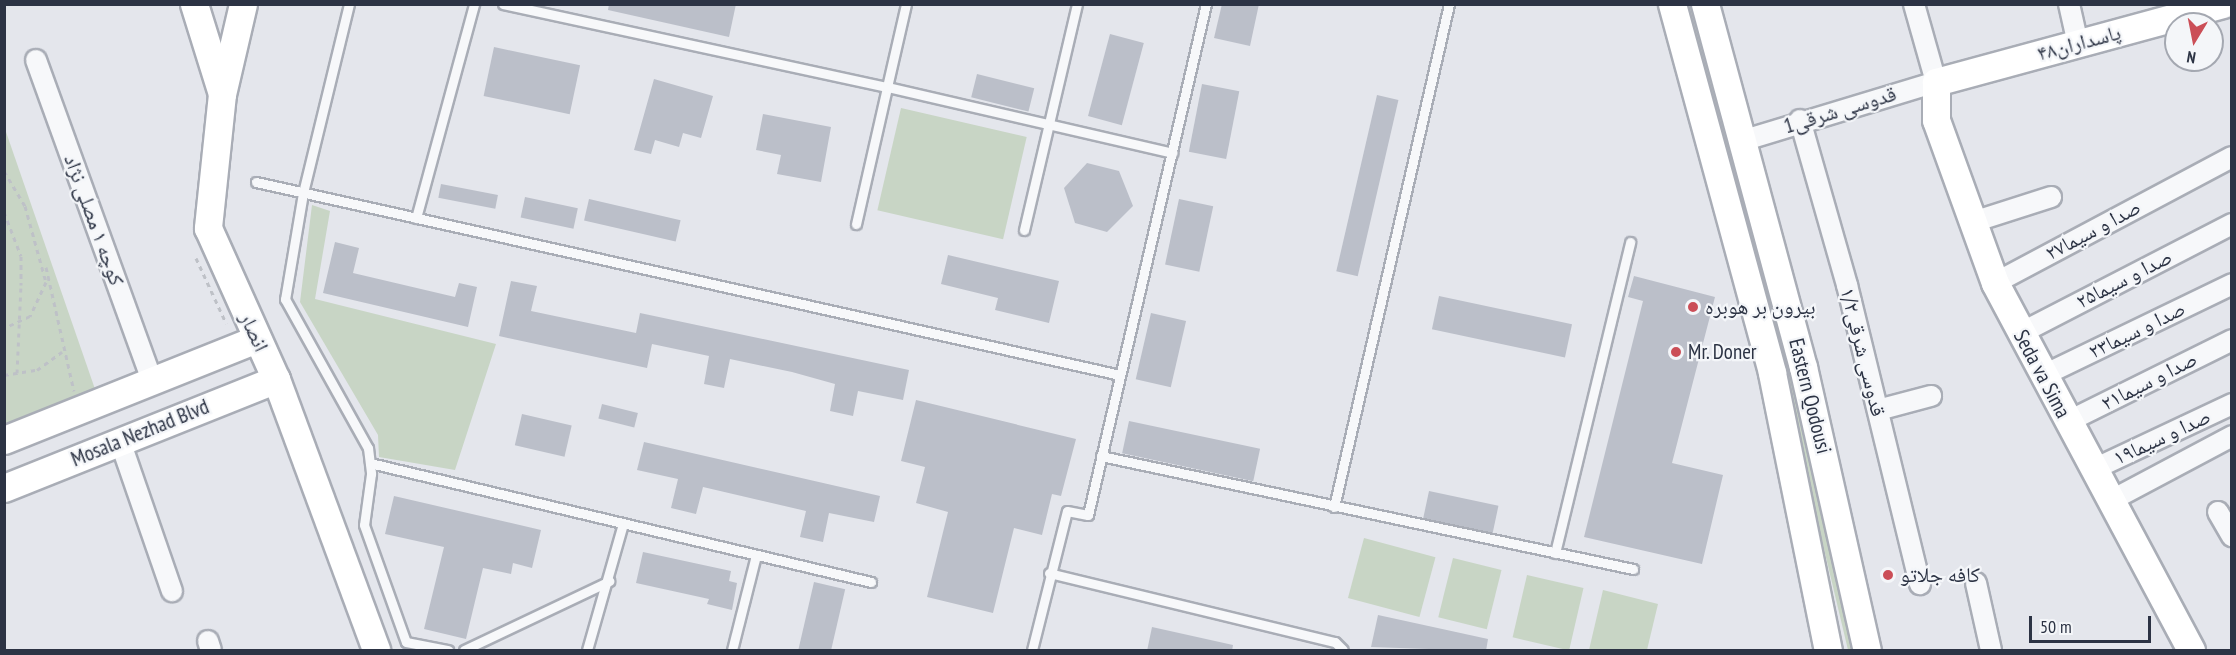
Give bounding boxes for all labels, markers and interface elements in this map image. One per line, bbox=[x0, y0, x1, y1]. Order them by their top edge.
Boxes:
north arrow bbox=[2164, 12, 2224, 72]
street label: پاسداران۴۸ bbox=[2034, 20, 2124, 66]
text: N bbox=[2185, 47, 2197, 68]
street label: 1قدوسی شرقی bbox=[1781, 81, 1899, 139]
street label: کوچه ۱ مصلی نژاد bbox=[59, 151, 129, 289]
street label: صدا و سیما۲۷ bbox=[2041, 194, 2145, 266]
street label: صدا و سیما۲۵ bbox=[2072, 244, 2176, 314]
street label: قدوسی شرقی۱/۲ bbox=[1835, 285, 1891, 419]
place label: بیرون بر هوبره bbox=[1705, 294, 1815, 320]
street label: صدا و سیما۲۳ bbox=[2085, 296, 2189, 364]
marker: بیرون بر هوبره bbox=[1686, 300, 1700, 314]
street label: انصار bbox=[234, 308, 274, 356]
street label: Seda va Sima bbox=[2008, 326, 2076, 422]
street label: Eastern Qodousi bbox=[1784, 336, 1836, 456]
place label: Mr. Doner bbox=[1688, 339, 1758, 365]
marker: Mr. Doner bbox=[1669, 345, 1683, 359]
street label: صدا و سیما۲۱ bbox=[2097, 346, 2201, 416]
street label: Mosala Nezhad Blvd bbox=[67, 394, 213, 472]
street label: صدا و سیما۱۹ bbox=[2109, 404, 2215, 470]
place label: کافه جلاتو bbox=[1900, 562, 1980, 588]
marker: کافه جلاتو bbox=[1881, 568, 1895, 582]
scale bar bbox=[2032, 604, 2154, 642]
text: 50 m bbox=[2040, 615, 2072, 638]

